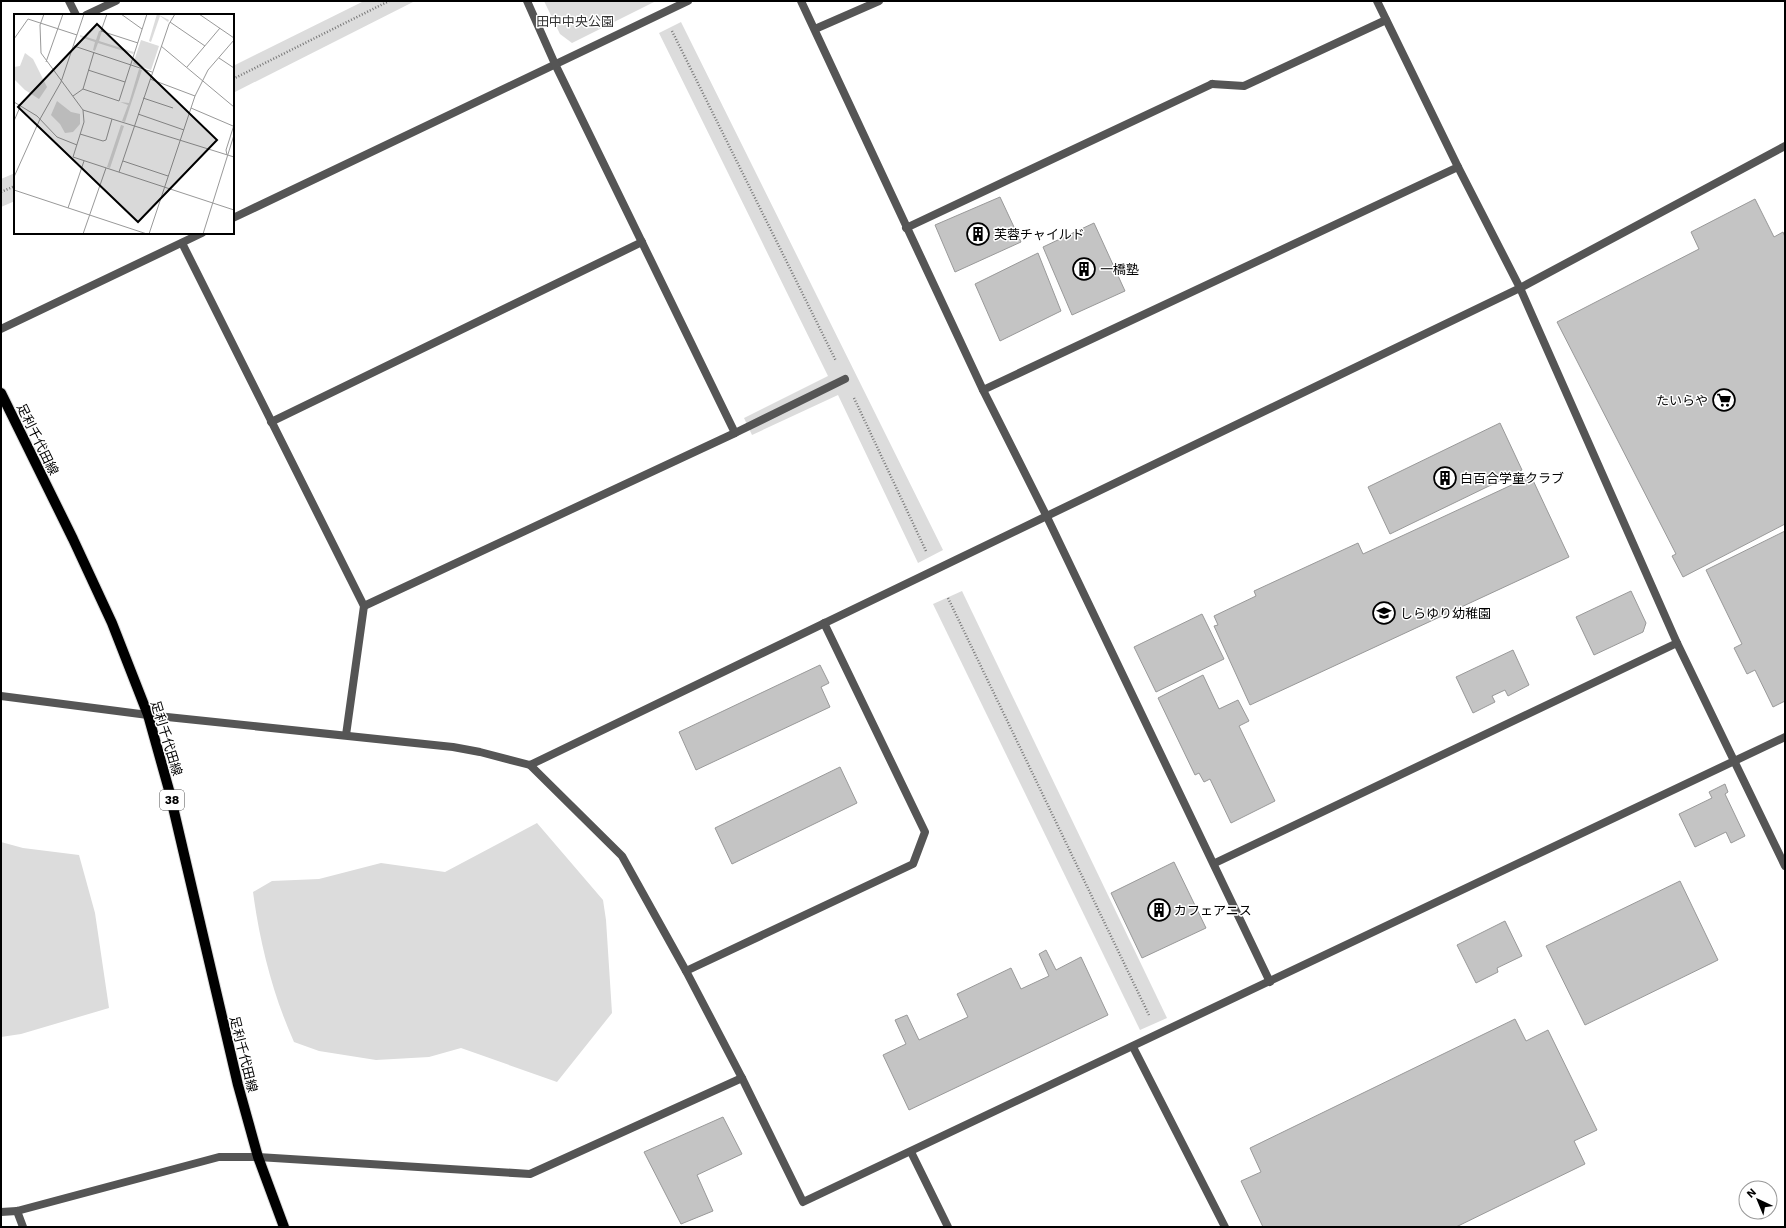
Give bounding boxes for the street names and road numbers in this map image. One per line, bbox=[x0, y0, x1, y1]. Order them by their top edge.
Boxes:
street label: 足利千代田線 bbox=[14, 401, 61, 478]
street label: 足利千代田線 bbox=[148, 699, 185, 778]
road number: 38 bbox=[160, 790, 184, 810]
street label: 足利千代田線 bbox=[227, 1014, 260, 1094]

